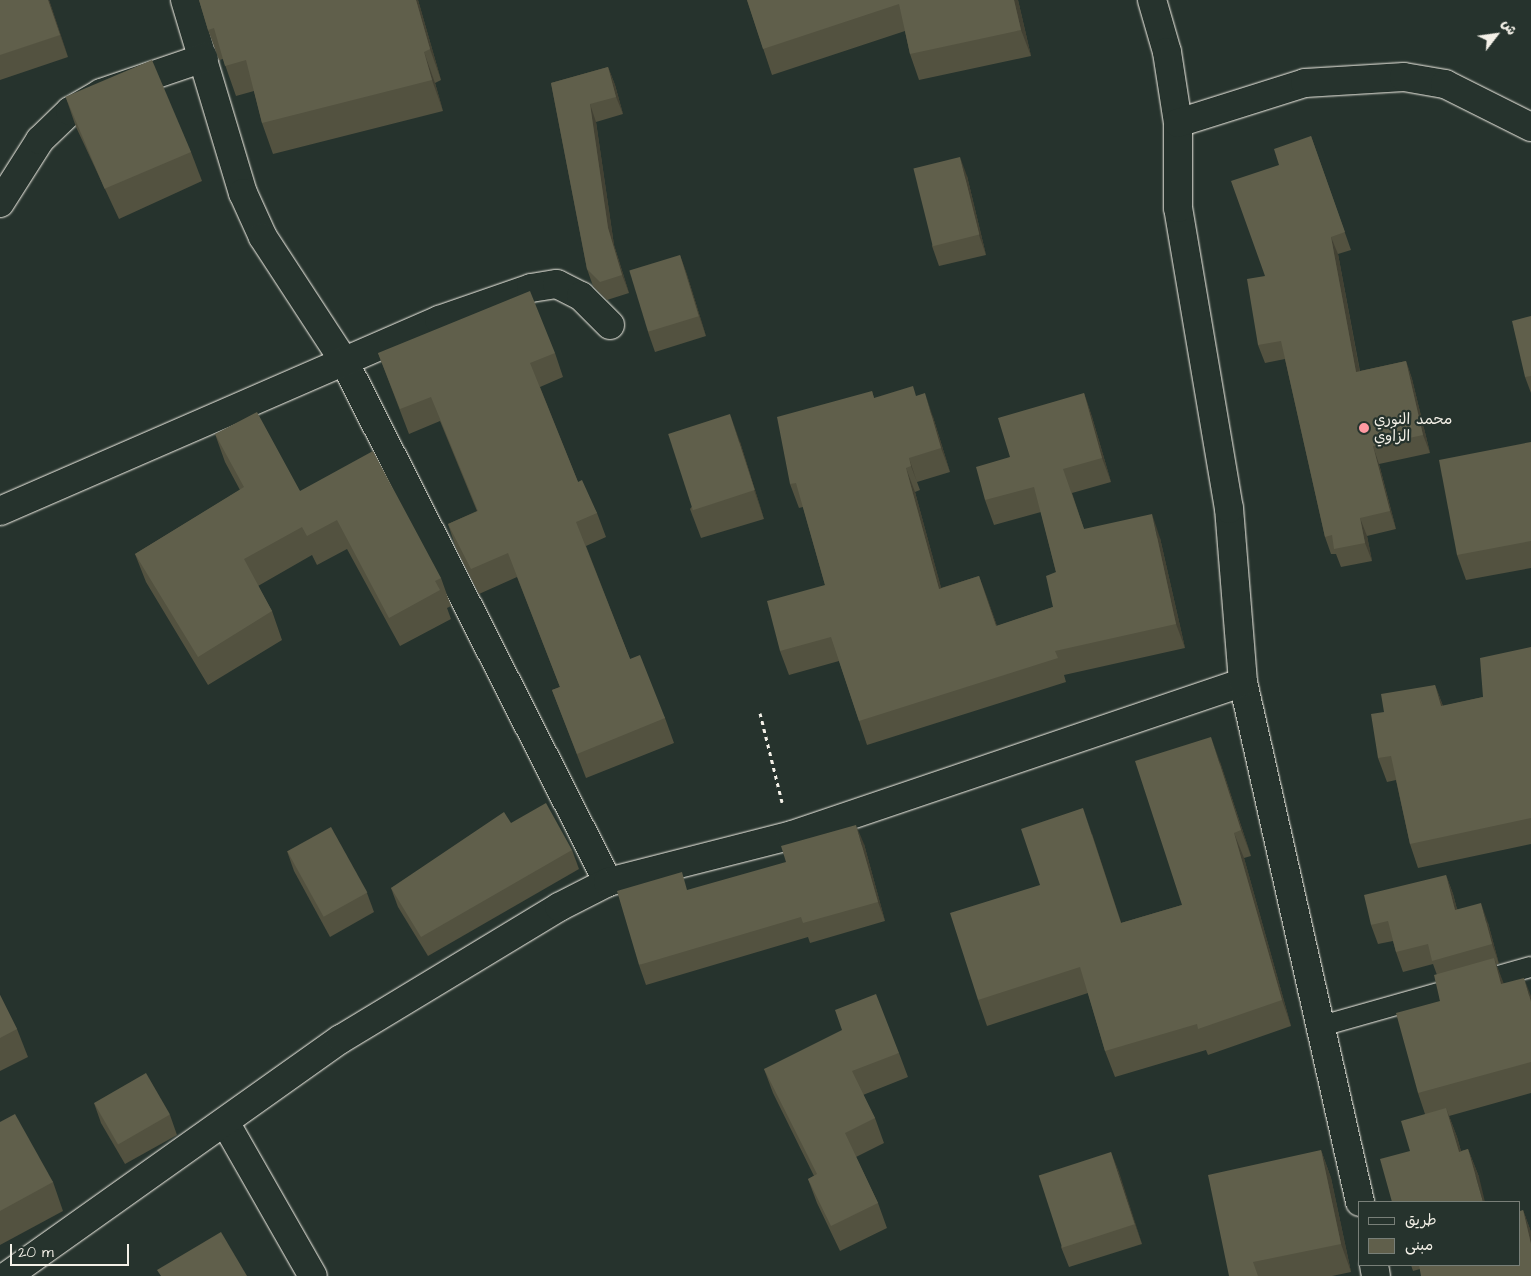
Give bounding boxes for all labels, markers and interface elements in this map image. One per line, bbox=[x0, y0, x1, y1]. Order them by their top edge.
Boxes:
north arrow bbox=[1471, 10, 1521, 60]
text: ش bbox=[1496, 16, 1522, 39]
place label: محمد النوري الزاوي bbox=[1374, 410, 1452, 445]
marker: محمد النوري الزاوي bbox=[1358, 422, 1370, 434]
legend bbox=[1358, 1201, 1521, 1266]
text: طريق bbox=[1405, 1210, 1437, 1231]
scale bar bbox=[12, 1234, 131, 1266]
text: مبنى bbox=[1405, 1235, 1433, 1256]
text: 20 m bbox=[18, 1242, 54, 1263]

